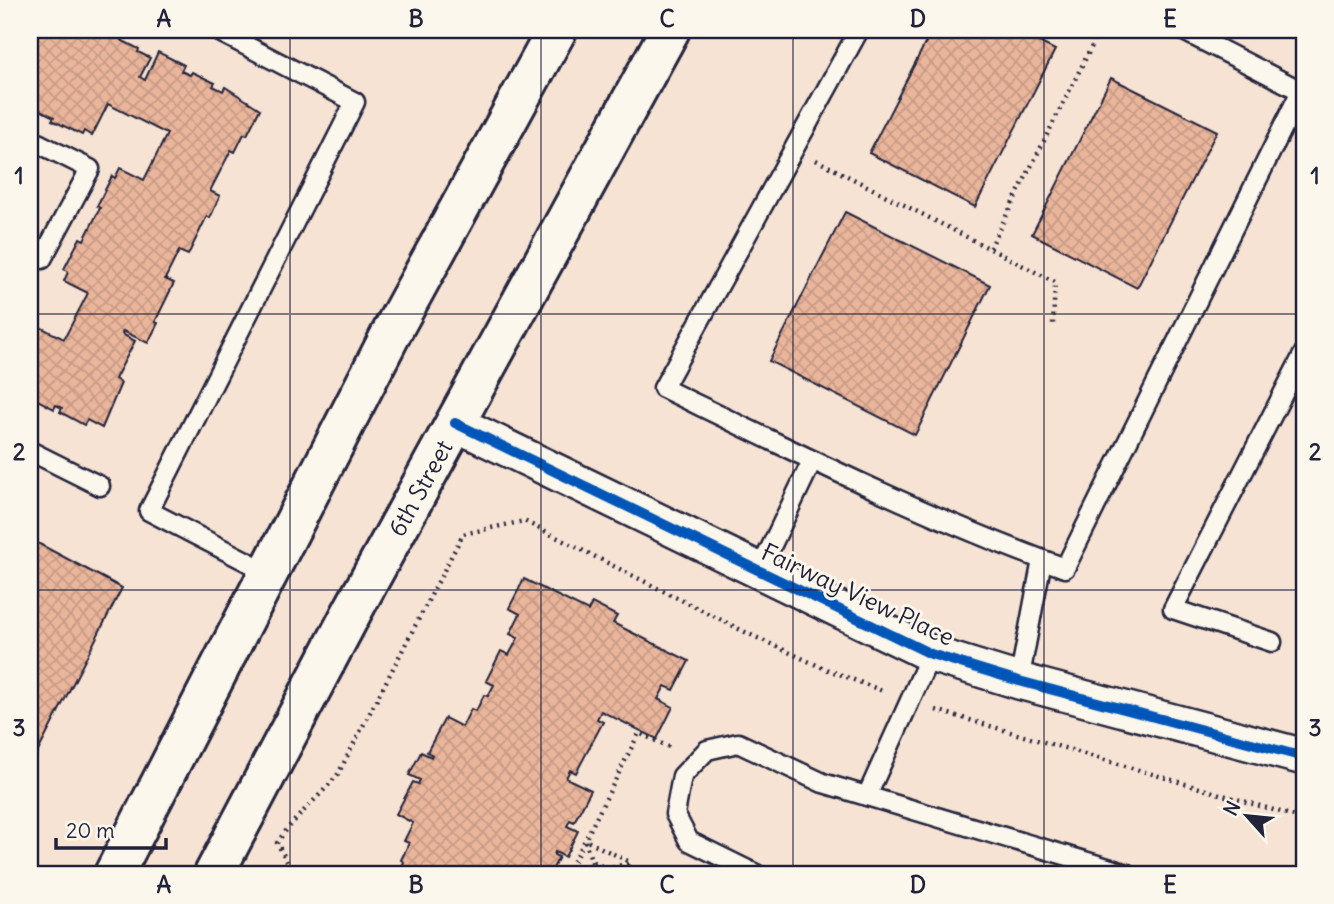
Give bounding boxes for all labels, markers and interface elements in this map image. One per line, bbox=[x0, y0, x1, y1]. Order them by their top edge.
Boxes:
text: A bbox=[157, 4, 172, 33]
text: B bbox=[408, 4, 424, 33]
text: C bbox=[659, 4, 675, 33]
text: D bbox=[910, 4, 926, 33]
text: E bbox=[1163, 4, 1177, 33]
text: 1 bbox=[14, 161, 24, 190]
text: 1 bbox=[1310, 161, 1320, 190]
street label: 6th Street bbox=[381, 435, 459, 541]
text: 2 bbox=[13, 437, 26, 466]
text: 2 bbox=[1309, 437, 1322, 466]
street label: Fairway View Place bbox=[757, 536, 959, 652]
text: 3 bbox=[12, 713, 26, 742]
text: 3 bbox=[1308, 713, 1322, 742]
north arrow bbox=[1212, 782, 1282, 852]
text: N bbox=[1218, 797, 1246, 820]
scale bar bbox=[56, 806, 166, 850]
text: 20 m bbox=[66, 817, 115, 844]
text: A bbox=[157, 870, 172, 899]
text: B bbox=[408, 870, 424, 899]
text: C bbox=[659, 870, 675, 899]
text: D bbox=[910, 870, 926, 899]
text: E bbox=[1163, 870, 1177, 899]

